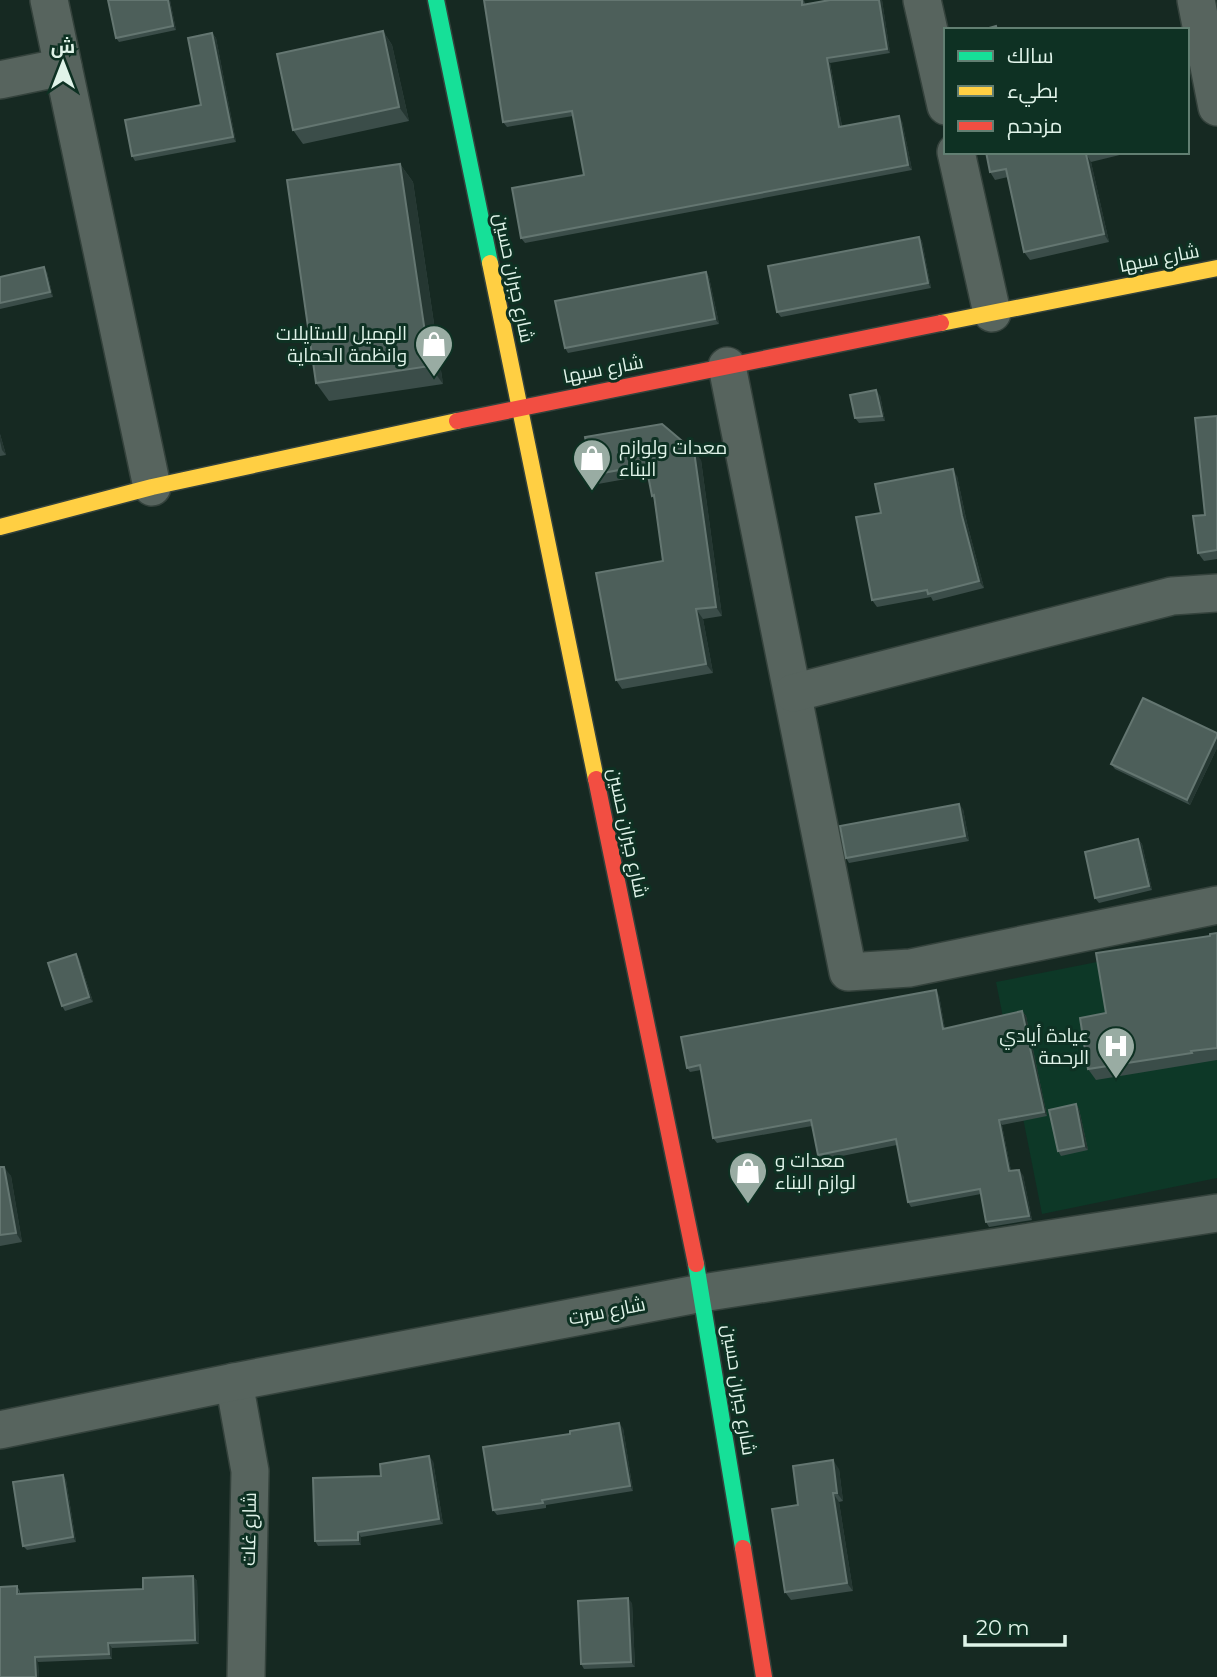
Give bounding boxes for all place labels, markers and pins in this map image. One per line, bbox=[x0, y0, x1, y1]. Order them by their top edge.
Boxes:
place label: الهميل للستايلات وانظمة الحماية bbox=[276, 322, 407, 367]
shop icon: الهميل للستايلات وانظمة الحماية bbox=[413, 323, 455, 378]
place label: معدات ولوازم البناء bbox=[619, 436, 727, 481]
shop icon: معدات ولوازم البناء bbox=[571, 437, 613, 492]
place label: عيادة أيادي الرحمة bbox=[999, 1024, 1089, 1069]
hospital icon: عيادة أيادي الرحمة bbox=[1095, 1025, 1137, 1080]
place label: معدات و لوازم البناء bbox=[775, 1149, 856, 1196]
shop icon: معدات و لوازم البناء bbox=[727, 1150, 769, 1205]

